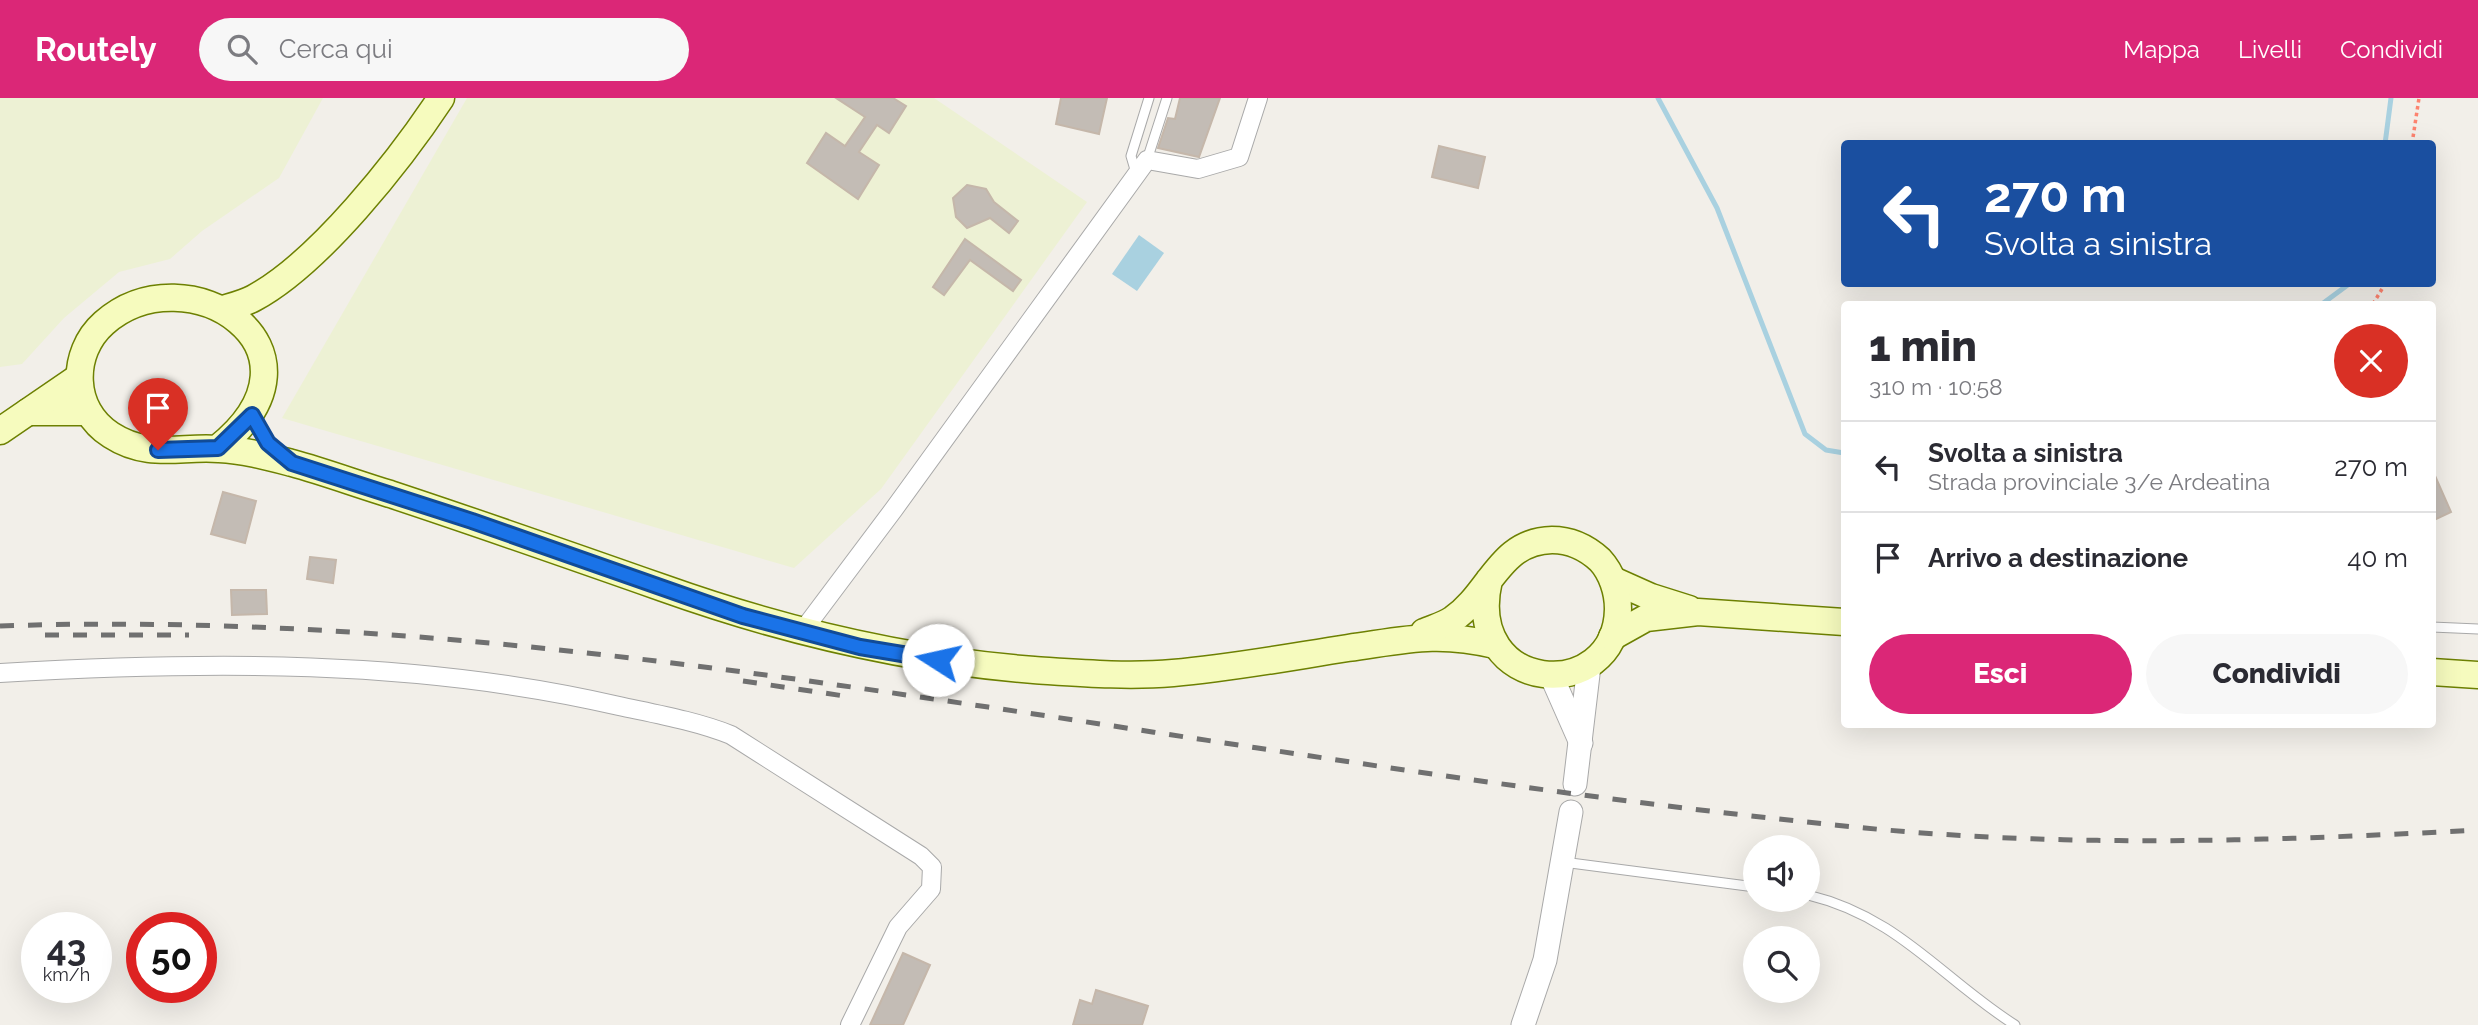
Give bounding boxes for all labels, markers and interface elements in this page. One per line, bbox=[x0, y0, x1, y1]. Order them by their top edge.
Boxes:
search box bbox=[199, 18, 689, 81]
text: Routely bbox=[35, 30, 157, 69]
icon: search bbox=[223, 30, 261, 68]
text: Cerca qui bbox=[279, 34, 393, 64]
text: Mappa bbox=[2123, 35, 2200, 64]
text: Livelli bbox=[2238, 35, 2302, 64]
text: Condividi bbox=[2340, 35, 2443, 64]
text: 270 m bbox=[1984, 166, 2127, 223]
icon: left bbox=[1869, 168, 1960, 259]
text: Svolta a sinistra bbox=[1984, 225, 2212, 262]
text: 1 min bbox=[1869, 322, 1977, 371]
button: close bbox=[2334, 324, 2408, 398]
text: 310 m · 10:58 bbox=[1869, 373, 2003, 400]
pin bbox=[128, 378, 188, 450]
icon: arrive bbox=[139, 389, 177, 427]
text: Svolta a sinistra bbox=[1928, 438, 2123, 468]
icon: left bbox=[1869, 448, 1907, 486]
text: 270 m bbox=[2334, 452, 2408, 482]
text: Strada provinciale 3/e Ardeatina bbox=[1928, 468, 2270, 495]
icon: arrive bbox=[1869, 539, 1907, 577]
text: Arrivo a destinazione bbox=[1928, 543, 2188, 573]
text: 40 m bbox=[2347, 543, 2408, 573]
position arrow bbox=[901, 623, 975, 697]
button: Esci bbox=[1869, 634, 2132, 714]
button: Condividi bbox=[2146, 634, 2408, 714]
map controls bbox=[1743, 835, 1820, 1003]
button: sound bbox=[1743, 835, 1820, 912]
speed limit sign: 50 bbox=[126, 912, 217, 1003]
button: search bbox=[1743, 926, 1820, 1003]
text: 43 bbox=[47, 928, 86, 969]
text: km/h bbox=[43, 964, 90, 985]

